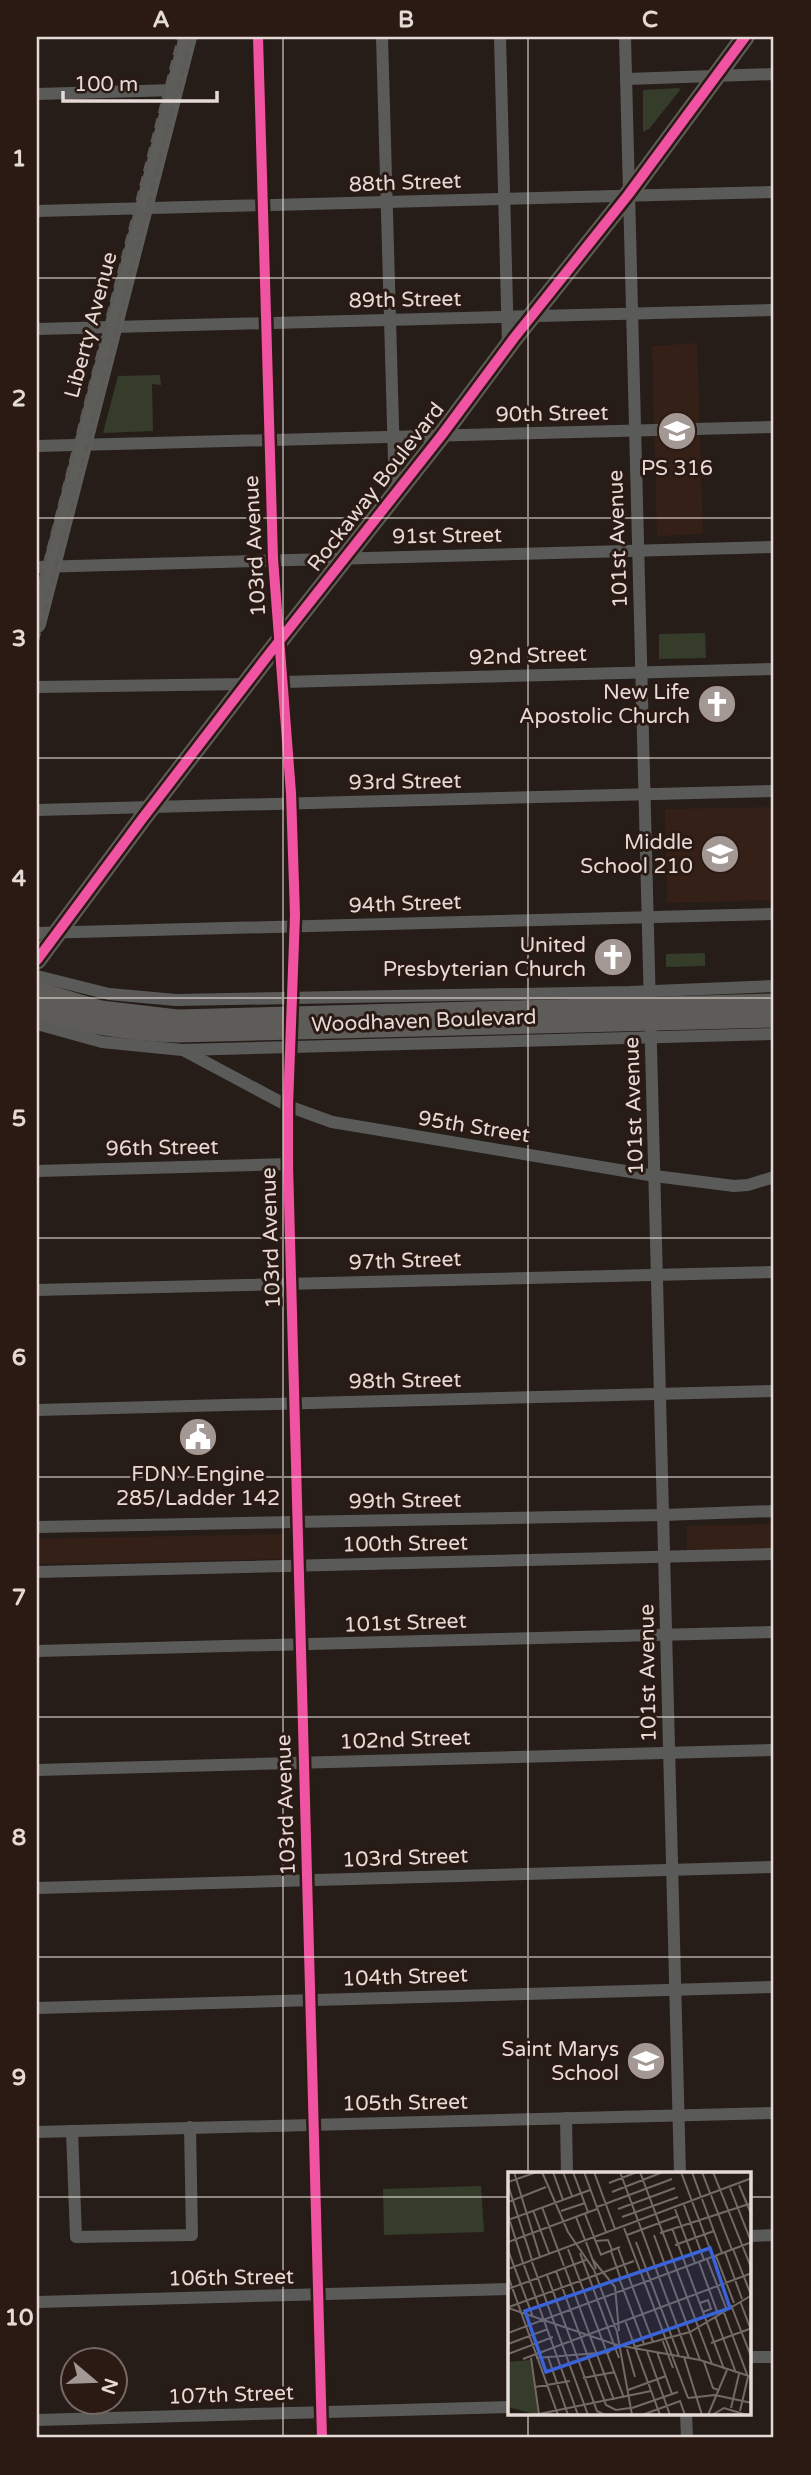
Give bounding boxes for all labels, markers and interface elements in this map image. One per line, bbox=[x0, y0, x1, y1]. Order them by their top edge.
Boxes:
text: A bbox=[152, 6, 170, 34]
text: B bbox=[398, 6, 414, 34]
text: C bbox=[642, 6, 658, 34]
scale bar bbox=[63, 60, 217, 104]
text: 100 m bbox=[74, 72, 138, 97]
text: 1 bbox=[12, 145, 26, 173]
street label: 88th Street bbox=[348, 169, 462, 197]
street label: Liberty Avenue bbox=[59, 249, 123, 401]
street label: 89th Street bbox=[348, 287, 462, 313]
text: 2 bbox=[12, 385, 26, 413]
street label: Rockaway Boulevard bbox=[302, 398, 450, 576]
street label: 90th Street bbox=[495, 401, 609, 427]
school or university icon: PS 316 bbox=[656, 410, 698, 452]
place label: PS 316 bbox=[641, 456, 713, 481]
street label: 101st Avenue bbox=[603, 469, 633, 608]
street label: 103rd Avenue bbox=[239, 475, 271, 617]
street label: 91st Street bbox=[392, 523, 502, 549]
text: 3 bbox=[12, 625, 26, 653]
street label: 92nd Street bbox=[469, 641, 587, 671]
place label: New Life Apostolic Church bbox=[519, 680, 690, 729]
church icon: New Life Apostolic Church bbox=[696, 683, 738, 725]
street label: 93rd Street bbox=[348, 769, 462, 795]
place label: Middle School 210 bbox=[580, 830, 693, 879]
school or university icon: Middle School 210 bbox=[699, 833, 741, 875]
text: 4 bbox=[12, 865, 27, 893]
street label: 94th Street bbox=[348, 890, 462, 918]
place label: United Presbyterian Church bbox=[383, 933, 586, 982]
church icon: United Presbyterian Church bbox=[592, 936, 634, 978]
street label: Woodhaven Boulevard bbox=[311, 1005, 537, 1037]
street label: 101st Avenue bbox=[619, 1036, 649, 1175]
text: 5 bbox=[12, 1105, 26, 1133]
street label: 95th Street bbox=[416, 1106, 532, 1148]
street label: 96th Street bbox=[105, 1135, 219, 1161]
street label: 103rd Avenue bbox=[256, 1167, 286, 1309]
street label: 97th Street bbox=[348, 1247, 462, 1275]
text: 6 bbox=[12, 1344, 26, 1372]
street label: 98th Street bbox=[348, 1368, 462, 1394]
public building icon: FDNY Engine 285/Ladder 142 bbox=[177, 1416, 219, 1458]
place label: FDNY Engine 285/Ladder 142 bbox=[116, 1462, 280, 1511]
street label: 99th Street bbox=[348, 1488, 462, 1514]
street label: 100th Street bbox=[342, 1530, 468, 1558]
text: 7 bbox=[12, 1584, 26, 1612]
street label: 101st Avenue bbox=[634, 1604, 662, 1742]
street label: 101st Street bbox=[343, 1608, 467, 1638]
street label: 102nd Street bbox=[339, 1725, 471, 1755]
street label: 103rd Avenue bbox=[271, 1734, 301, 1876]
text: 8 bbox=[12, 1824, 26, 1852]
street label: 103rd Street bbox=[342, 1843, 468, 1873]
street label: 104th Street bbox=[342, 1962, 468, 1992]
place label: Saint Marys School bbox=[502, 2037, 619, 2086]
school or university icon: Saint Marys School bbox=[625, 2040, 667, 2082]
text: 9 bbox=[12, 2064, 26, 2092]
street label: 105th Street bbox=[342, 2089, 468, 2117]
inset map bbox=[508, 2172, 752, 2416]
street label: 106th Street bbox=[168, 2264, 294, 2292]
text: 10 bbox=[5, 2304, 33, 2332]
north arrow bbox=[60, 2346, 130, 2416]
text: N bbox=[96, 2375, 122, 2397]
street label: 107th Street bbox=[168, 2380, 294, 2410]

